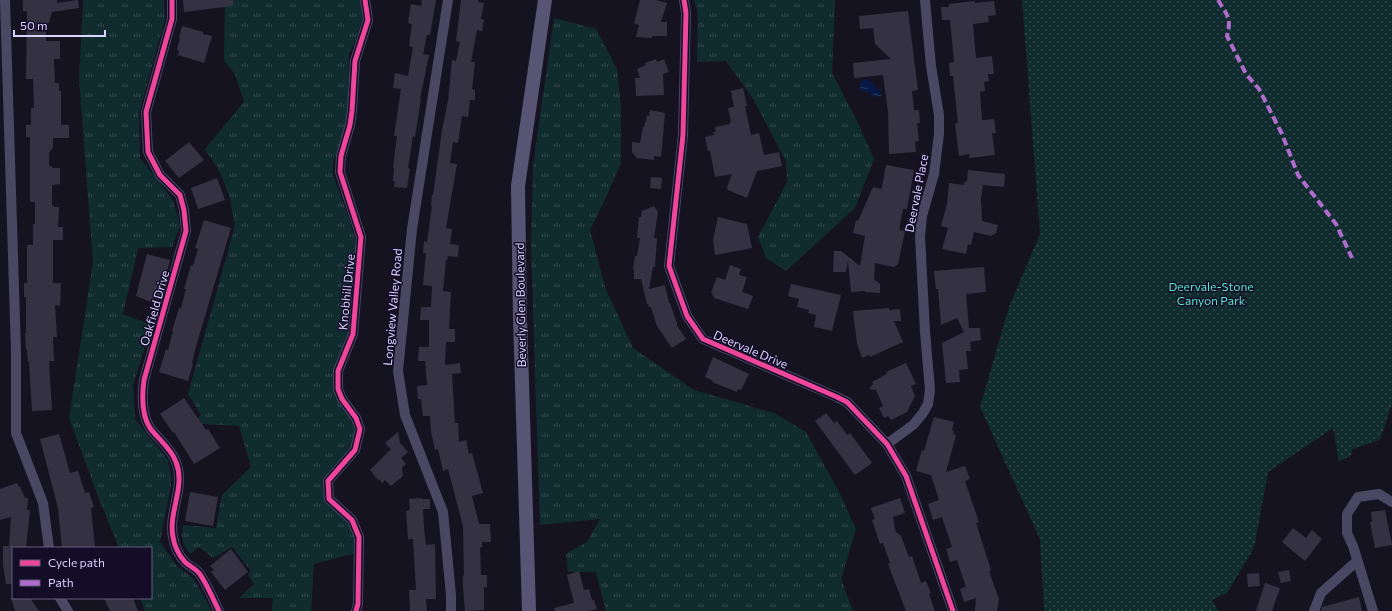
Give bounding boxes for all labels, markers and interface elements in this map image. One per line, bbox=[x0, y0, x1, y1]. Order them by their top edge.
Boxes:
scale bar bbox=[14, 12, 105, 38]
text: 50 m bbox=[20, 18, 48, 32]
street label: Deervale Place bbox=[902, 153, 930, 233]
street label: Beverly Glen Boulevard bbox=[512, 243, 528, 367]
street label: Longview Valley Road bbox=[380, 248, 404, 366]
street label: Knobhill Drive bbox=[335, 253, 357, 331]
street label: Oakfield Drive bbox=[137, 269, 171, 347]
park label: Deervale-Stone Canyon Park bbox=[1168, 279, 1254, 307]
street label: Deervale Drive bbox=[712, 327, 790, 371]
legend bbox=[12, 547, 152, 599]
text: Cycle path bbox=[48, 555, 105, 569]
text: Path bbox=[48, 575, 74, 589]

